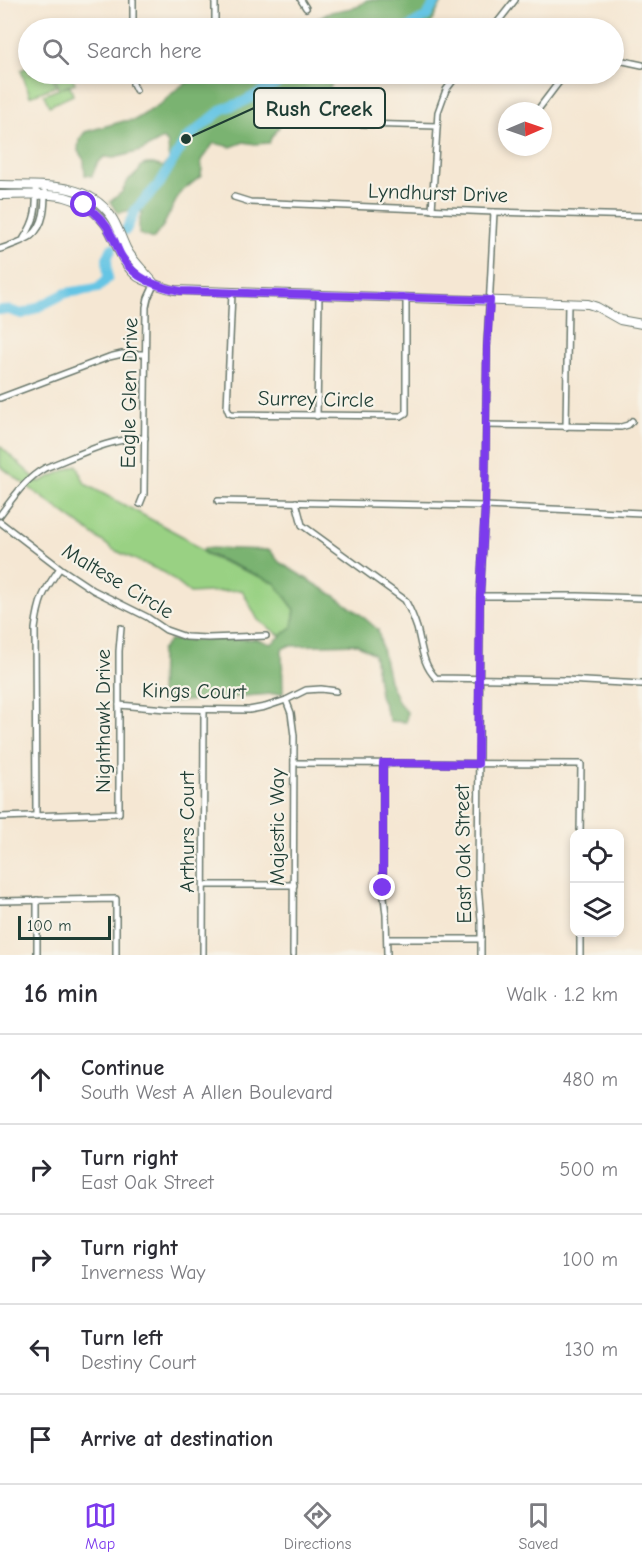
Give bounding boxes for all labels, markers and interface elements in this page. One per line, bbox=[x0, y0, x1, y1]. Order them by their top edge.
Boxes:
search box bbox=[18, 18, 624, 84]
icon: search bbox=[39, 35, 72, 68]
text: Search here bbox=[87, 38, 202, 64]
callout: Rush Creek bbox=[254, 88, 385, 128]
text: Rush Creek bbox=[266, 96, 373, 122]
north arrow bbox=[498, 102, 552, 156]
street label: Lyndhurst Drive bbox=[368, 179, 508, 207]
route start bbox=[70, 191, 96, 217]
street label: Eagle Glen Drive bbox=[116, 317, 142, 469]
street label: Surrey Circle bbox=[258, 386, 374, 412]
street label: Maltese Circle bbox=[58, 538, 178, 624]
street label: Nighthawk Drive bbox=[91, 649, 115, 793]
street label: Kings Court bbox=[142, 678, 247, 704]
street label: Majestic Way bbox=[265, 768, 289, 886]
street label: Arthurs Court bbox=[175, 770, 199, 893]
street label: East Oak Street bbox=[450, 783, 476, 924]
map controls bbox=[570, 829, 624, 937]
button: locate bbox=[570, 829, 624, 883]
route end bbox=[369, 874, 395, 900]
button: layers bbox=[570, 883, 624, 937]
scale bar bbox=[18, 913, 111, 941]
text: 100 m bbox=[27, 917, 71, 935]
text: 16 min bbox=[24, 979, 98, 1009]
text: Walk · 1.2 km bbox=[506, 983, 618, 1006]
text: Continue bbox=[81, 1055, 164, 1081]
icon: ahead bbox=[24, 1063, 57, 1096]
text: 480 m bbox=[563, 1068, 618, 1091]
text: South West A Allen Boulevard bbox=[81, 1081, 333, 1104]
text: Turn right bbox=[81, 1145, 178, 1171]
icon: right bbox=[24, 1153, 57, 1186]
text: 500 m bbox=[560, 1158, 618, 1181]
text: East Oak Street bbox=[81, 1171, 214, 1194]
text: Turn right bbox=[81, 1235, 178, 1261]
icon: right bbox=[24, 1243, 57, 1276]
text: 100 m bbox=[563, 1248, 618, 1271]
text: Inverness Way bbox=[81, 1261, 205, 1284]
text: Turn left bbox=[81, 1325, 163, 1351]
icon: left bbox=[24, 1333, 57, 1366]
text: 130 m bbox=[565, 1338, 618, 1361]
text: Destiny Court bbox=[81, 1351, 196, 1374]
icon: arrive bbox=[24, 1423, 57, 1456]
text: Arrive at destination bbox=[81, 1426, 273, 1452]
tab: Map bbox=[84, 1499, 117, 1553]
tab: Directions bbox=[284, 1499, 351, 1553]
tab: Saved bbox=[518, 1499, 558, 1553]

